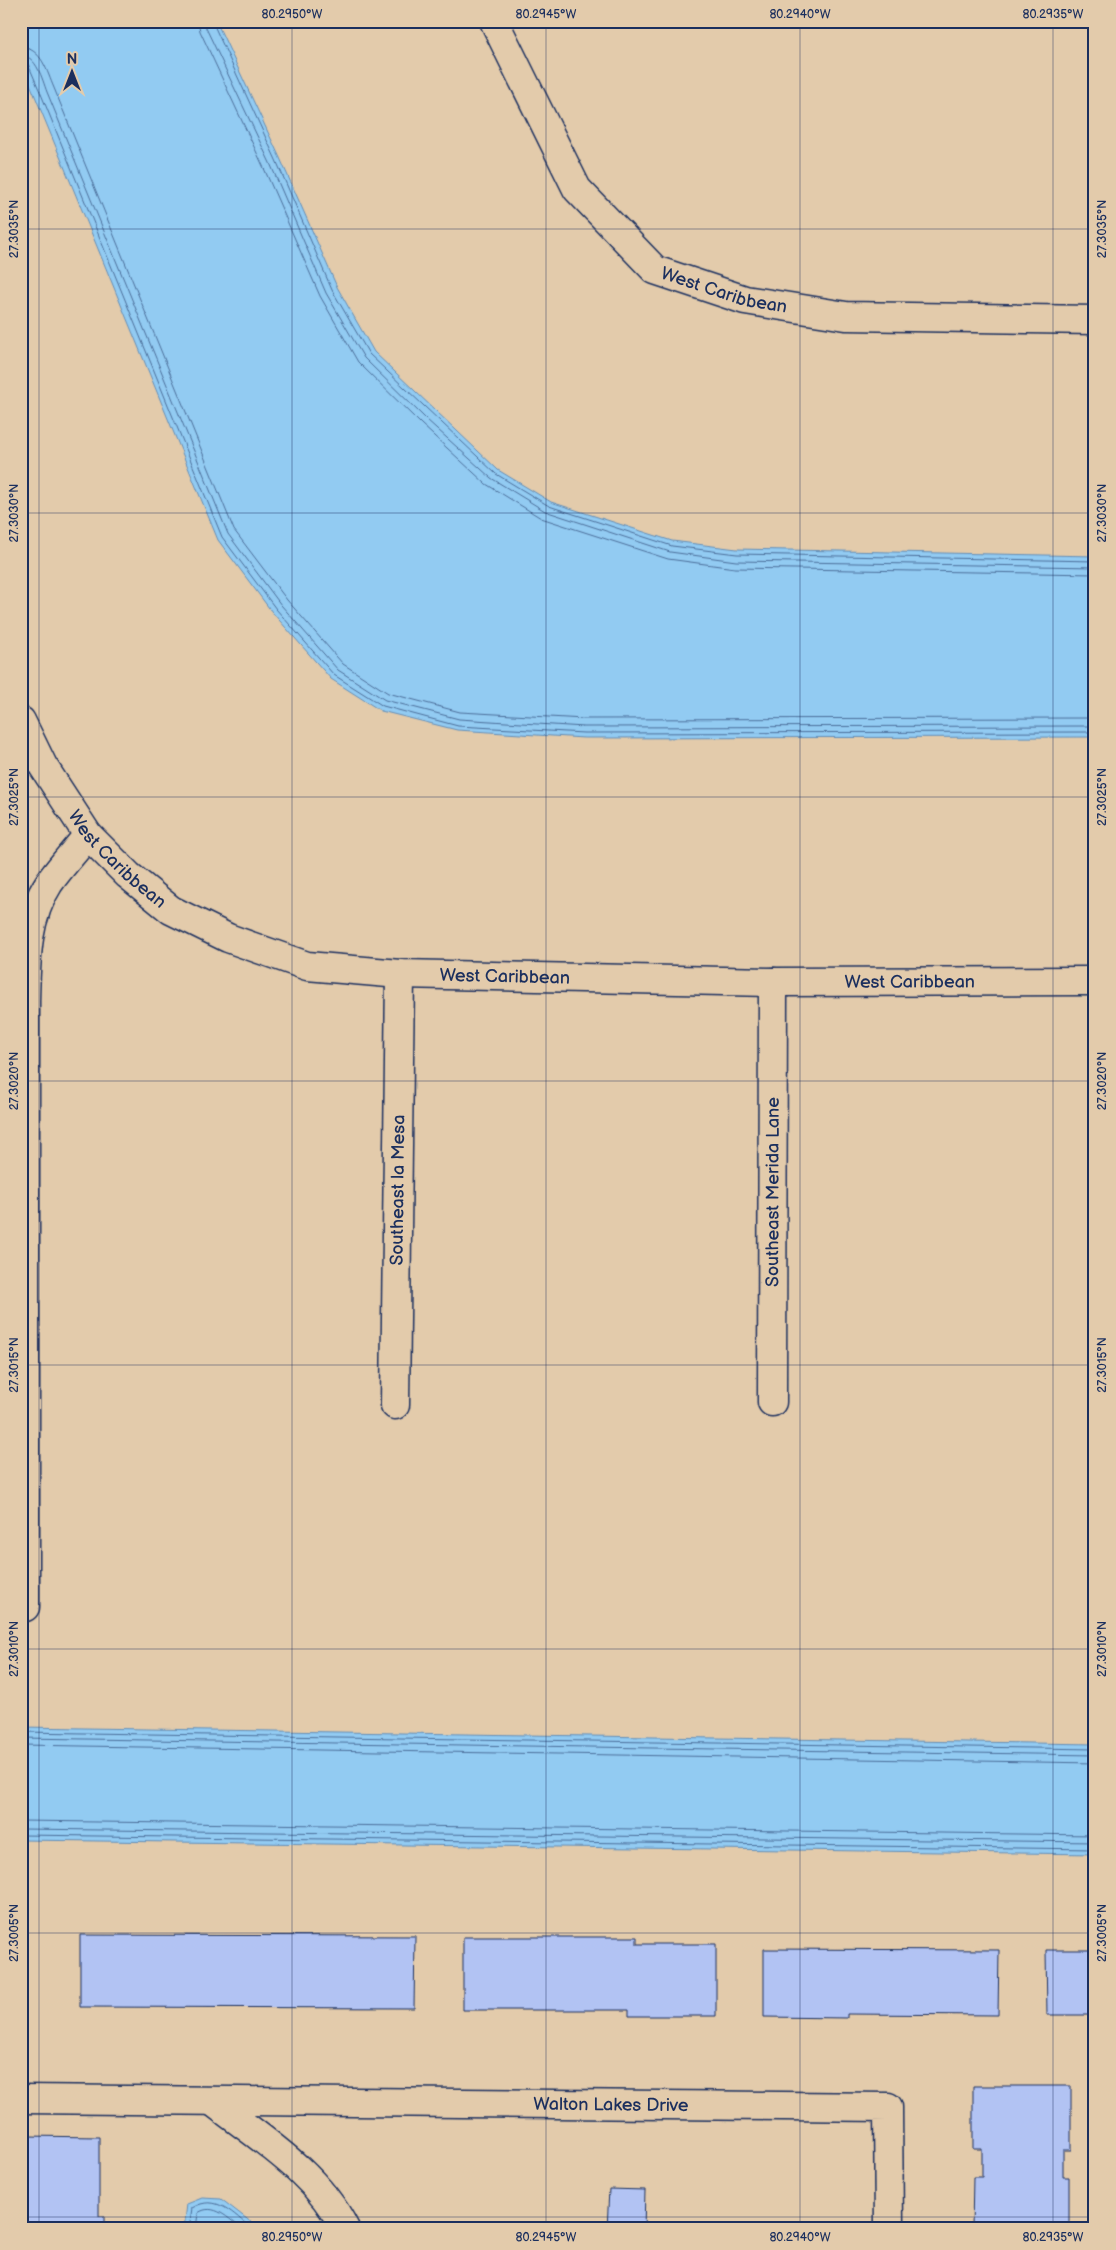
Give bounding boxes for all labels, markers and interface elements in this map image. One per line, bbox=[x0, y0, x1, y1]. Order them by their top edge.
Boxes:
text: 80.2950°W bbox=[262, 7, 322, 22]
text: 80.2945°W bbox=[516, 7, 577, 22]
text: 80.2940°W bbox=[769, 7, 831, 22]
text: 80.2935°W bbox=[1023, 7, 1084, 22]
north arrow bbox=[48, 48, 98, 98]
text: N bbox=[67, 51, 77, 68]
text: 27.3035°N bbox=[7, 200, 22, 258]
text: 27.3035°N bbox=[1095, 200, 1110, 258]
street label: West Caribbean bbox=[658, 263, 789, 318]
text: 27.3030°N bbox=[7, 484, 22, 542]
text: 27.3030°N bbox=[1095, 484, 1110, 542]
text: 27.3025°N bbox=[7, 768, 22, 826]
text: 27.3025°N bbox=[1095, 768, 1110, 826]
street label: West Caribbean bbox=[64, 806, 170, 913]
street label: West Caribbean bbox=[439, 965, 570, 989]
street label: West Caribbean bbox=[845, 971, 975, 993]
text: 27.3020°N bbox=[7, 1052, 22, 1110]
text: 27.3020°N bbox=[1095, 1052, 1110, 1110]
street label: Southeast Merida Lane bbox=[762, 1097, 784, 1287]
street label: Southeast la Mesa bbox=[387, 1114, 409, 1266]
text: 27.3015°N bbox=[7, 1337, 22, 1393]
text: 27.3015°N bbox=[1095, 1337, 1110, 1393]
text: 27.3010°N bbox=[7, 1621, 22, 1677]
text: 27.3010°N bbox=[1095, 1621, 1110, 1677]
text: 27.3005°N bbox=[7, 1904, 22, 1962]
text: 27.3005°N bbox=[1095, 1904, 1110, 1962]
street label: Walton Lakes Drive bbox=[533, 2094, 689, 2116]
text: 80.2950°W bbox=[262, 2230, 322, 2245]
text: 80.2945°W bbox=[516, 2230, 577, 2245]
text: 80.2940°W bbox=[769, 2230, 831, 2245]
text: 80.2935°W bbox=[1023, 2230, 1084, 2245]

